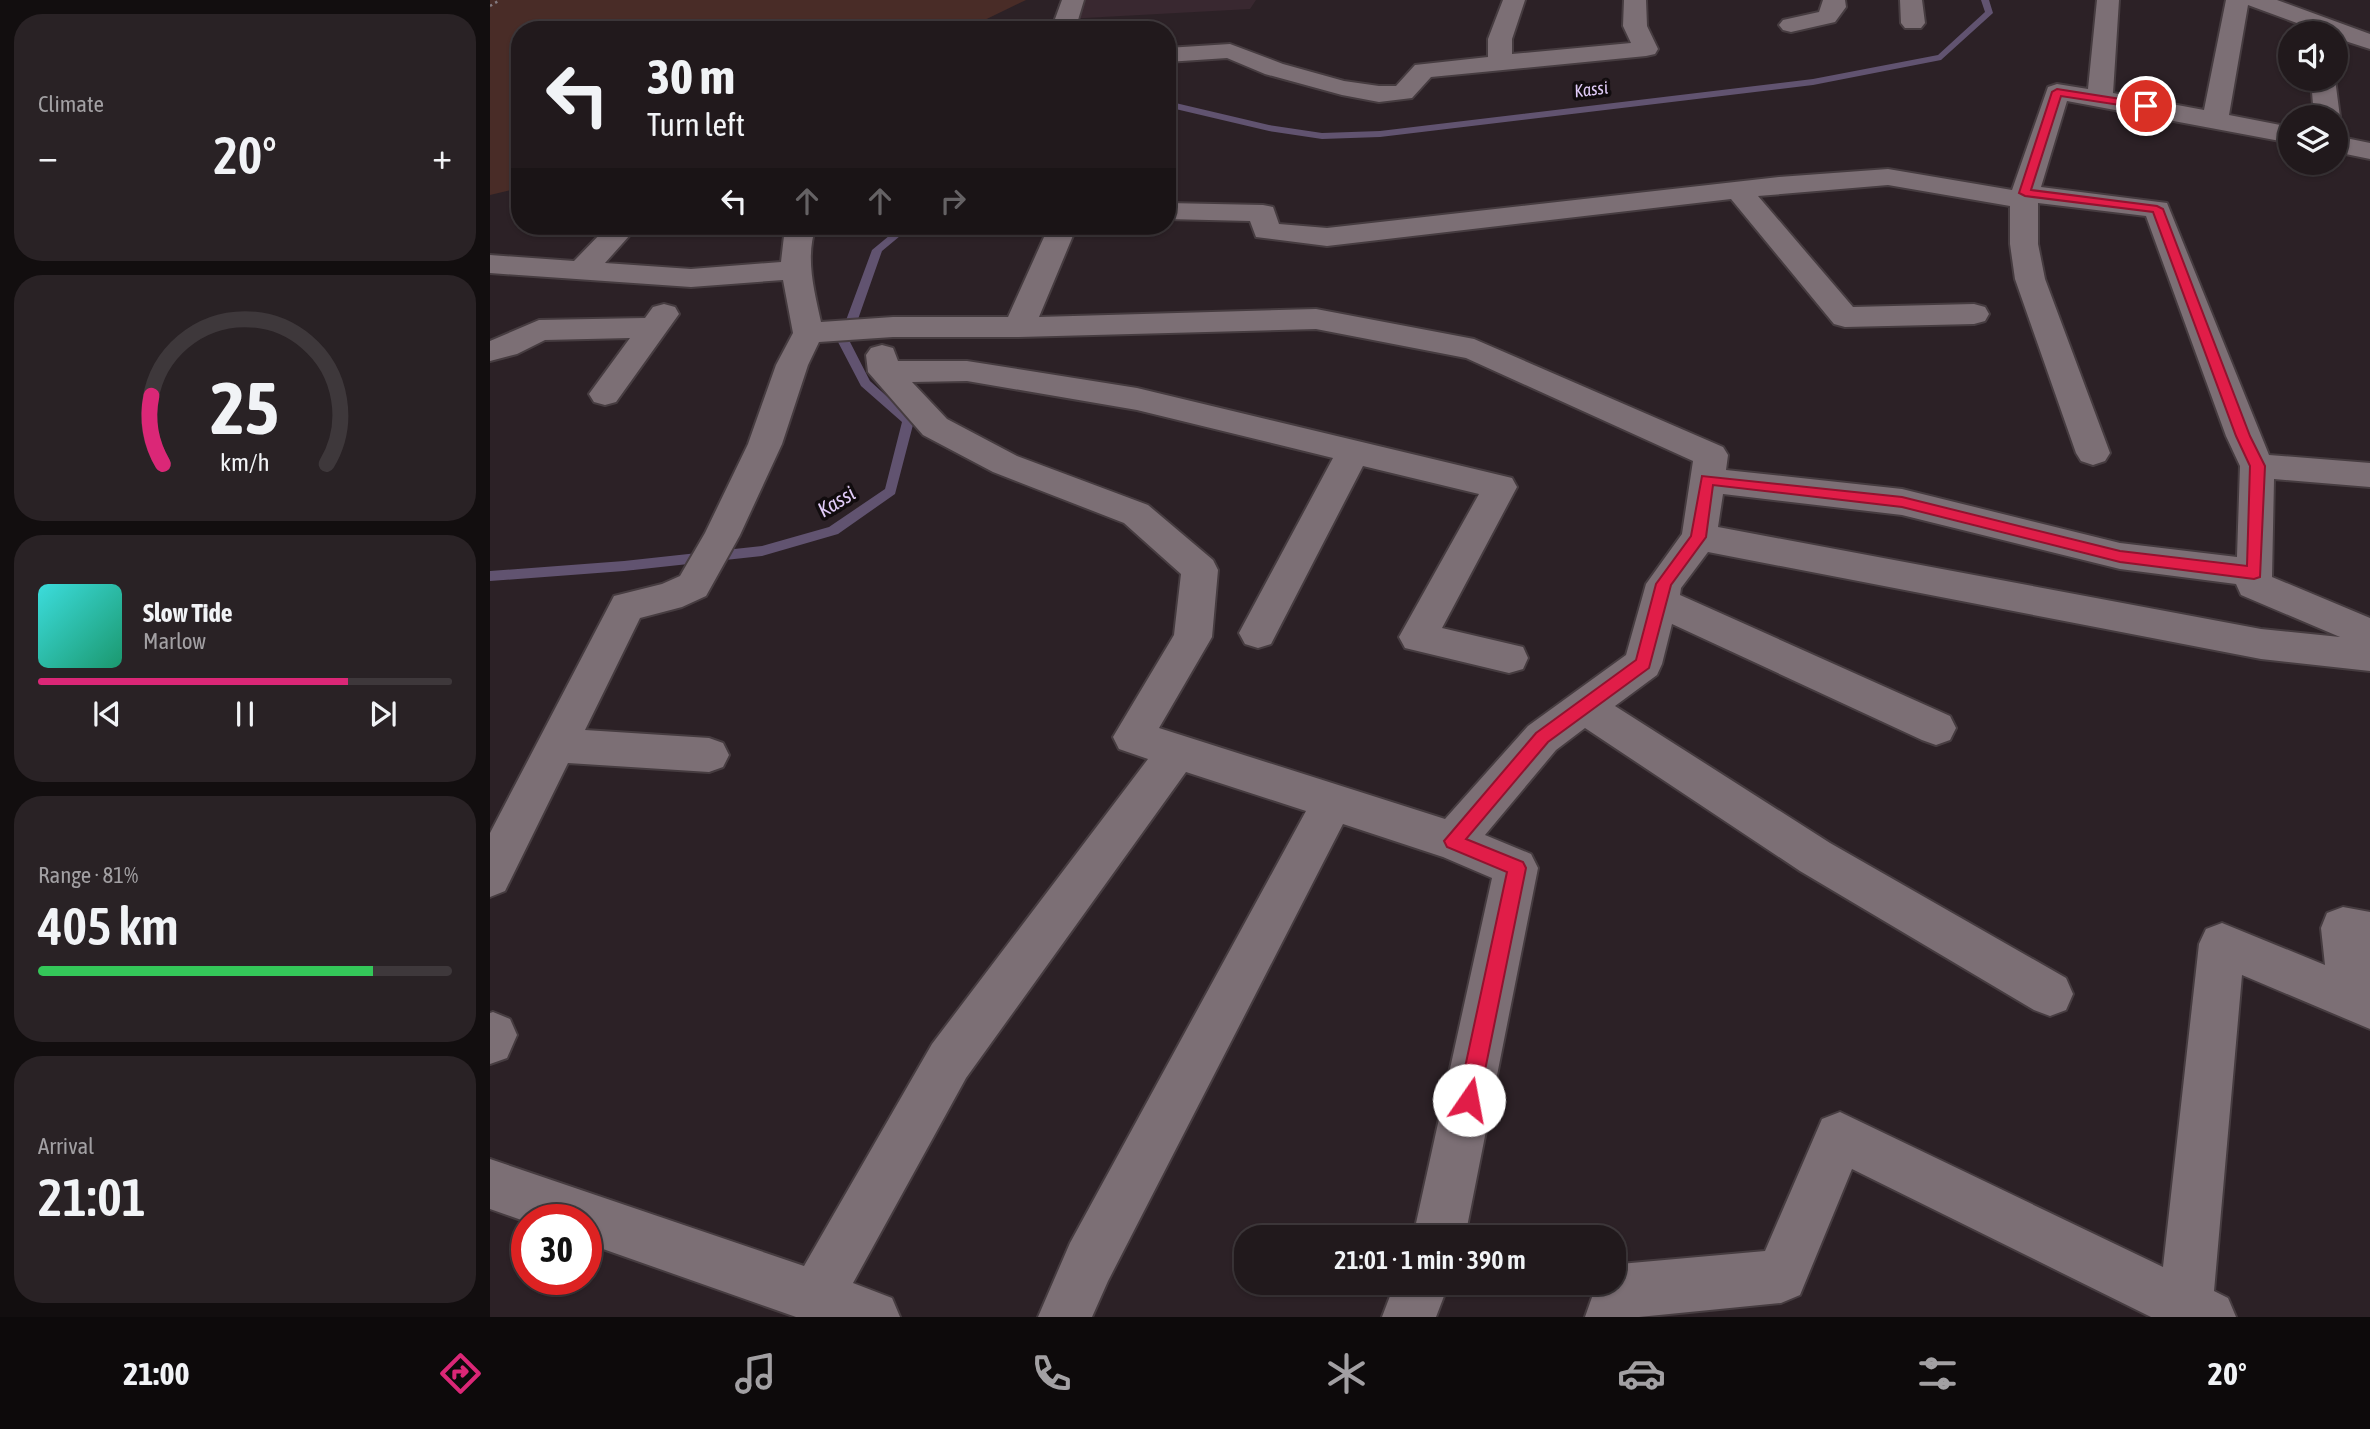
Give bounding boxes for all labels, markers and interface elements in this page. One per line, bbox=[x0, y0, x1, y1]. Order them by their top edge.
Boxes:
map controls bbox=[2278, 21, 2348, 175]
button: sound bbox=[2278, 21, 2348, 91]
text: 30 m bbox=[647, 48, 735, 104]
icon: left bbox=[532, 49, 623, 140]
pin bbox=[2116, 76, 2176, 136]
water label: Kassi bbox=[1573, 77, 1609, 101]
icon: arrive bbox=[2127, 87, 2165, 125]
text: Climate bbox=[38, 91, 104, 117]
button: layers bbox=[2278, 105, 2348, 175]
text: Turn left bbox=[647, 106, 745, 143]
text: 20° bbox=[213, 125, 277, 185]
text: − bbox=[38, 134, 58, 177]
text: + bbox=[432, 134, 452, 177]
icon: left bbox=[715, 182, 753, 220]
icon: ahead bbox=[788, 182, 826, 220]
icon: ahead bbox=[861, 182, 899, 220]
icon: right bbox=[934, 182, 972, 220]
text: 25 bbox=[211, 366, 279, 449]
text: km/h bbox=[220, 448, 270, 476]
water label: Kassi bbox=[813, 481, 859, 521]
text: Slow Tide bbox=[143, 598, 233, 628]
text: Marlow bbox=[143, 628, 206, 654]
icon: previous bbox=[88, 695, 126, 733]
icon: pause bbox=[226, 695, 264, 733]
icon: next bbox=[364, 695, 402, 733]
text: Range · 81% bbox=[38, 862, 138, 888]
text: 405 km bbox=[38, 896, 179, 956]
position arrow bbox=[1432, 1063, 1506, 1137]
text: Arrival bbox=[38, 1133, 94, 1159]
text: 21:01 bbox=[38, 1167, 146, 1227]
speed limit sign: 30 bbox=[511, 1204, 602, 1295]
text: 21:01 · 1 min · 390 m bbox=[1334, 1245, 1526, 1275]
icon: directions bbox=[436, 1349, 485, 1398]
icon: music bbox=[731, 1349, 780, 1398]
icon: phone bbox=[1027, 1349, 1076, 1398]
icon: climate bbox=[1322, 1349, 1371, 1398]
icon: car bbox=[1617, 1349, 1666, 1398]
icon: filters bbox=[1913, 1349, 1962, 1398]
text: 21:00 bbox=[123, 1355, 190, 1392]
text: 20° bbox=[2208, 1355, 2247, 1392]

